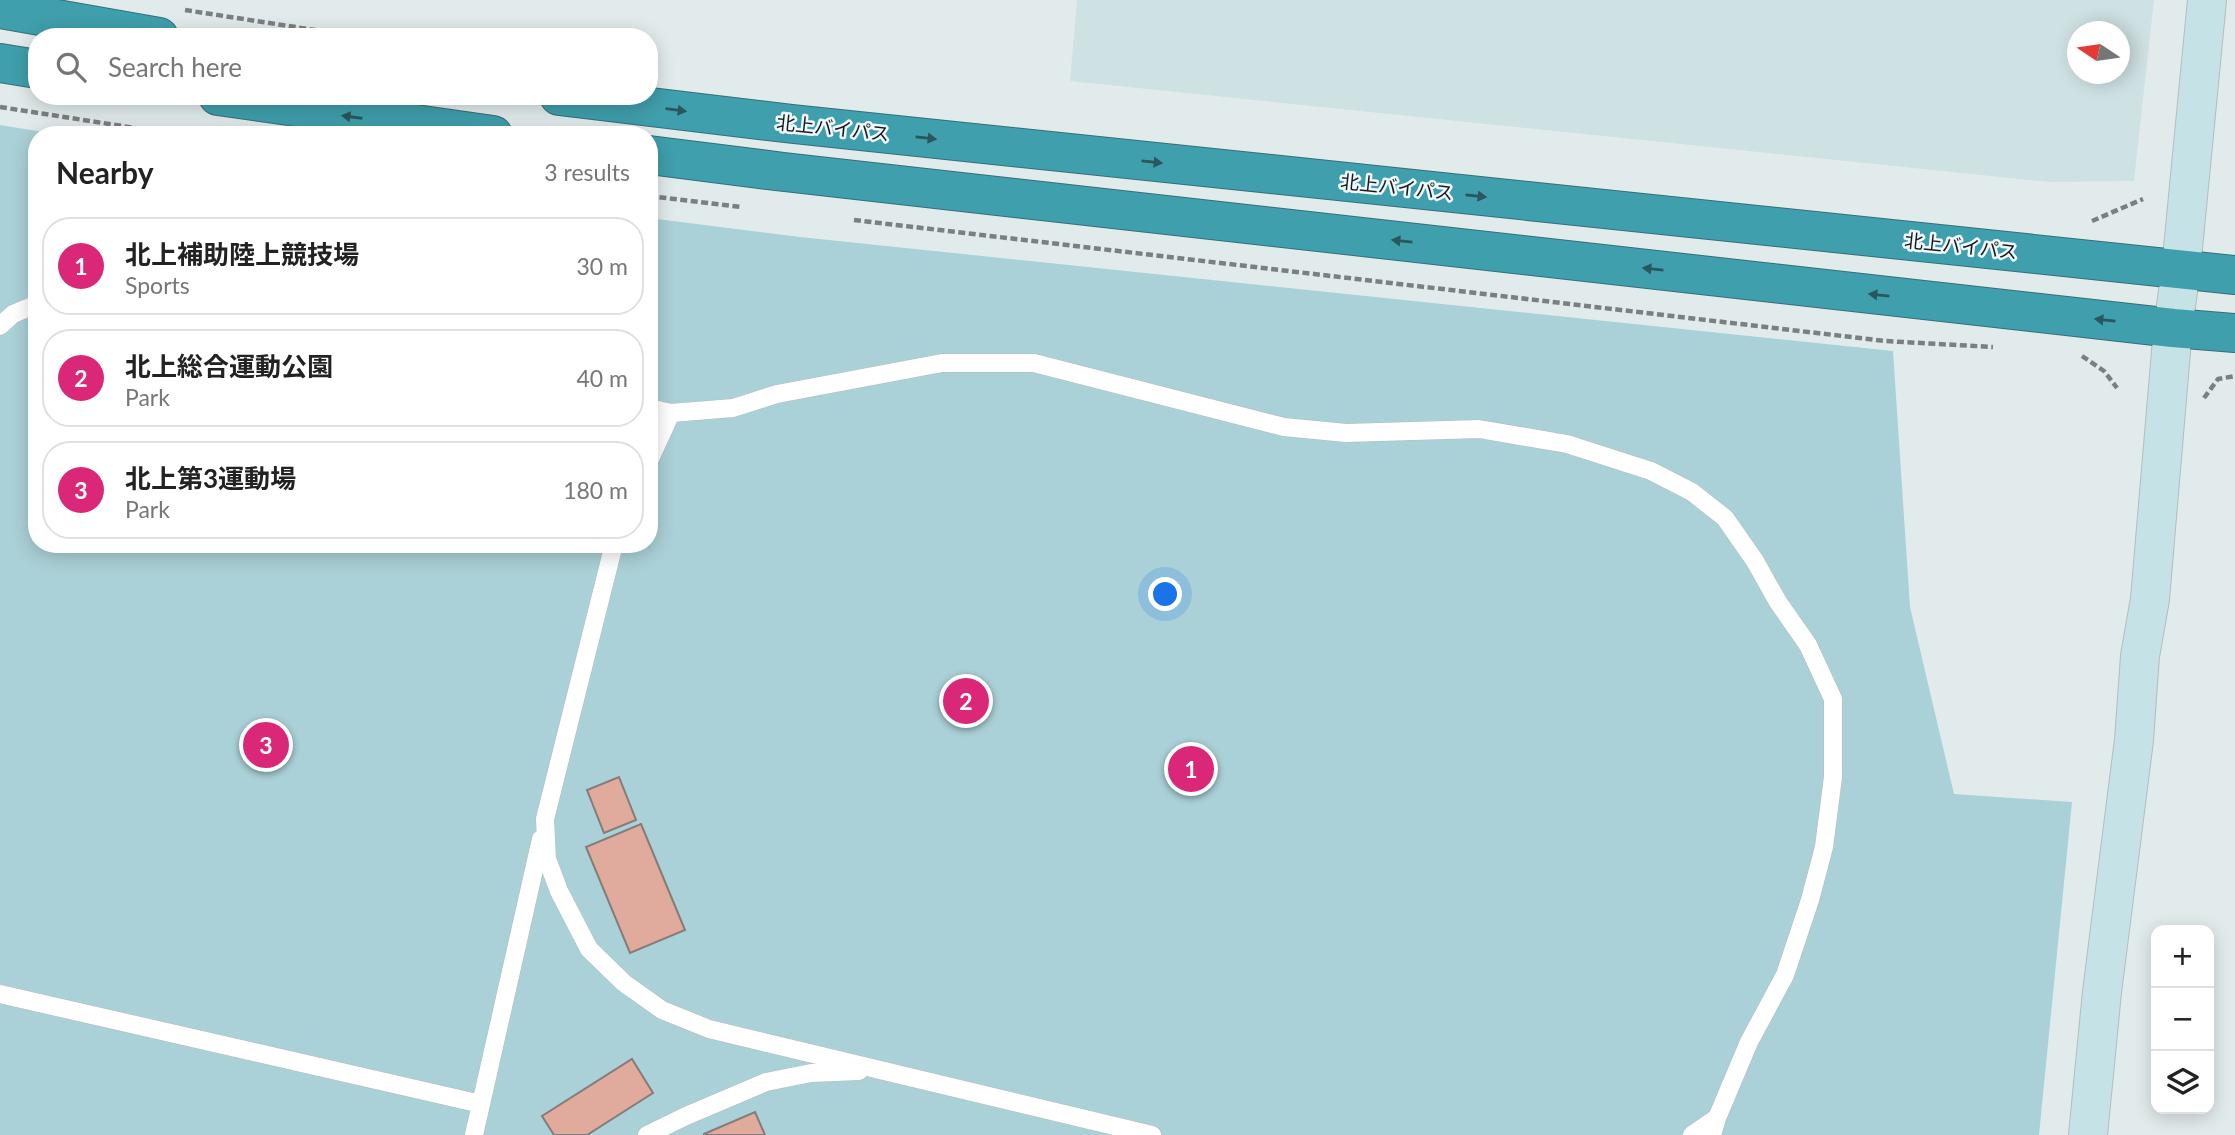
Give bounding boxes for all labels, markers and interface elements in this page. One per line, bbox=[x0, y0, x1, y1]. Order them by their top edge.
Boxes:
north arrow bbox=[2067, 21, 2130, 84]
search box bbox=[28, 28, 658, 105]
icon: search bbox=[52, 48, 90, 86]
text: Search here bbox=[108, 51, 242, 83]
one-way arrow bbox=[665, 105, 687, 116]
street label: 北上バイパス bbox=[775, 110, 891, 145]
one-way arrow bbox=[341, 111, 363, 122]
one-way arrow bbox=[915, 133, 937, 144]
text: Nearby bbox=[56, 154, 154, 190]
one-way arrow bbox=[1142, 157, 1164, 168]
text: 3 results bbox=[544, 158, 630, 186]
street label: 北上バイパス bbox=[1339, 169, 1455, 204]
one-way arrow bbox=[1465, 190, 1487, 201]
street label: 北上バイパス bbox=[1903, 228, 2019, 263]
one-way arrow bbox=[1391, 236, 1413, 247]
text: 北上補助陸上競技場 bbox=[125, 238, 359, 270]
text: 1 bbox=[74, 252, 88, 280]
text: 30 m bbox=[577, 252, 628, 280]
one-way arrow bbox=[1641, 264, 1663, 275]
text: Sports bbox=[125, 271, 190, 299]
one-way arrow bbox=[1867, 289, 1889, 300]
one-way arrow bbox=[2094, 315, 2116, 326]
text: 北上総合運動公園 bbox=[125, 350, 333, 382]
text: 2 bbox=[74, 364, 88, 392]
text: 40 m bbox=[577, 364, 628, 392]
text: Park bbox=[125, 383, 170, 411]
text: 北上第3運動場 bbox=[125, 462, 296, 494]
text: 3 bbox=[74, 476, 88, 504]
text: 180 m bbox=[563, 476, 628, 504]
text: Park bbox=[125, 495, 170, 523]
your location bbox=[1148, 577, 1182, 611]
pin: 2 bbox=[943, 675, 989, 727]
pin: 3 bbox=[243, 719, 289, 771]
pin: 1 bbox=[1168, 743, 1214, 795]
map controls bbox=[2151, 925, 2214, 1114]
button: + bbox=[2151, 925, 2214, 988]
button: − bbox=[2151, 988, 2214, 1051]
button: layers bbox=[2151, 1051, 2214, 1114]

